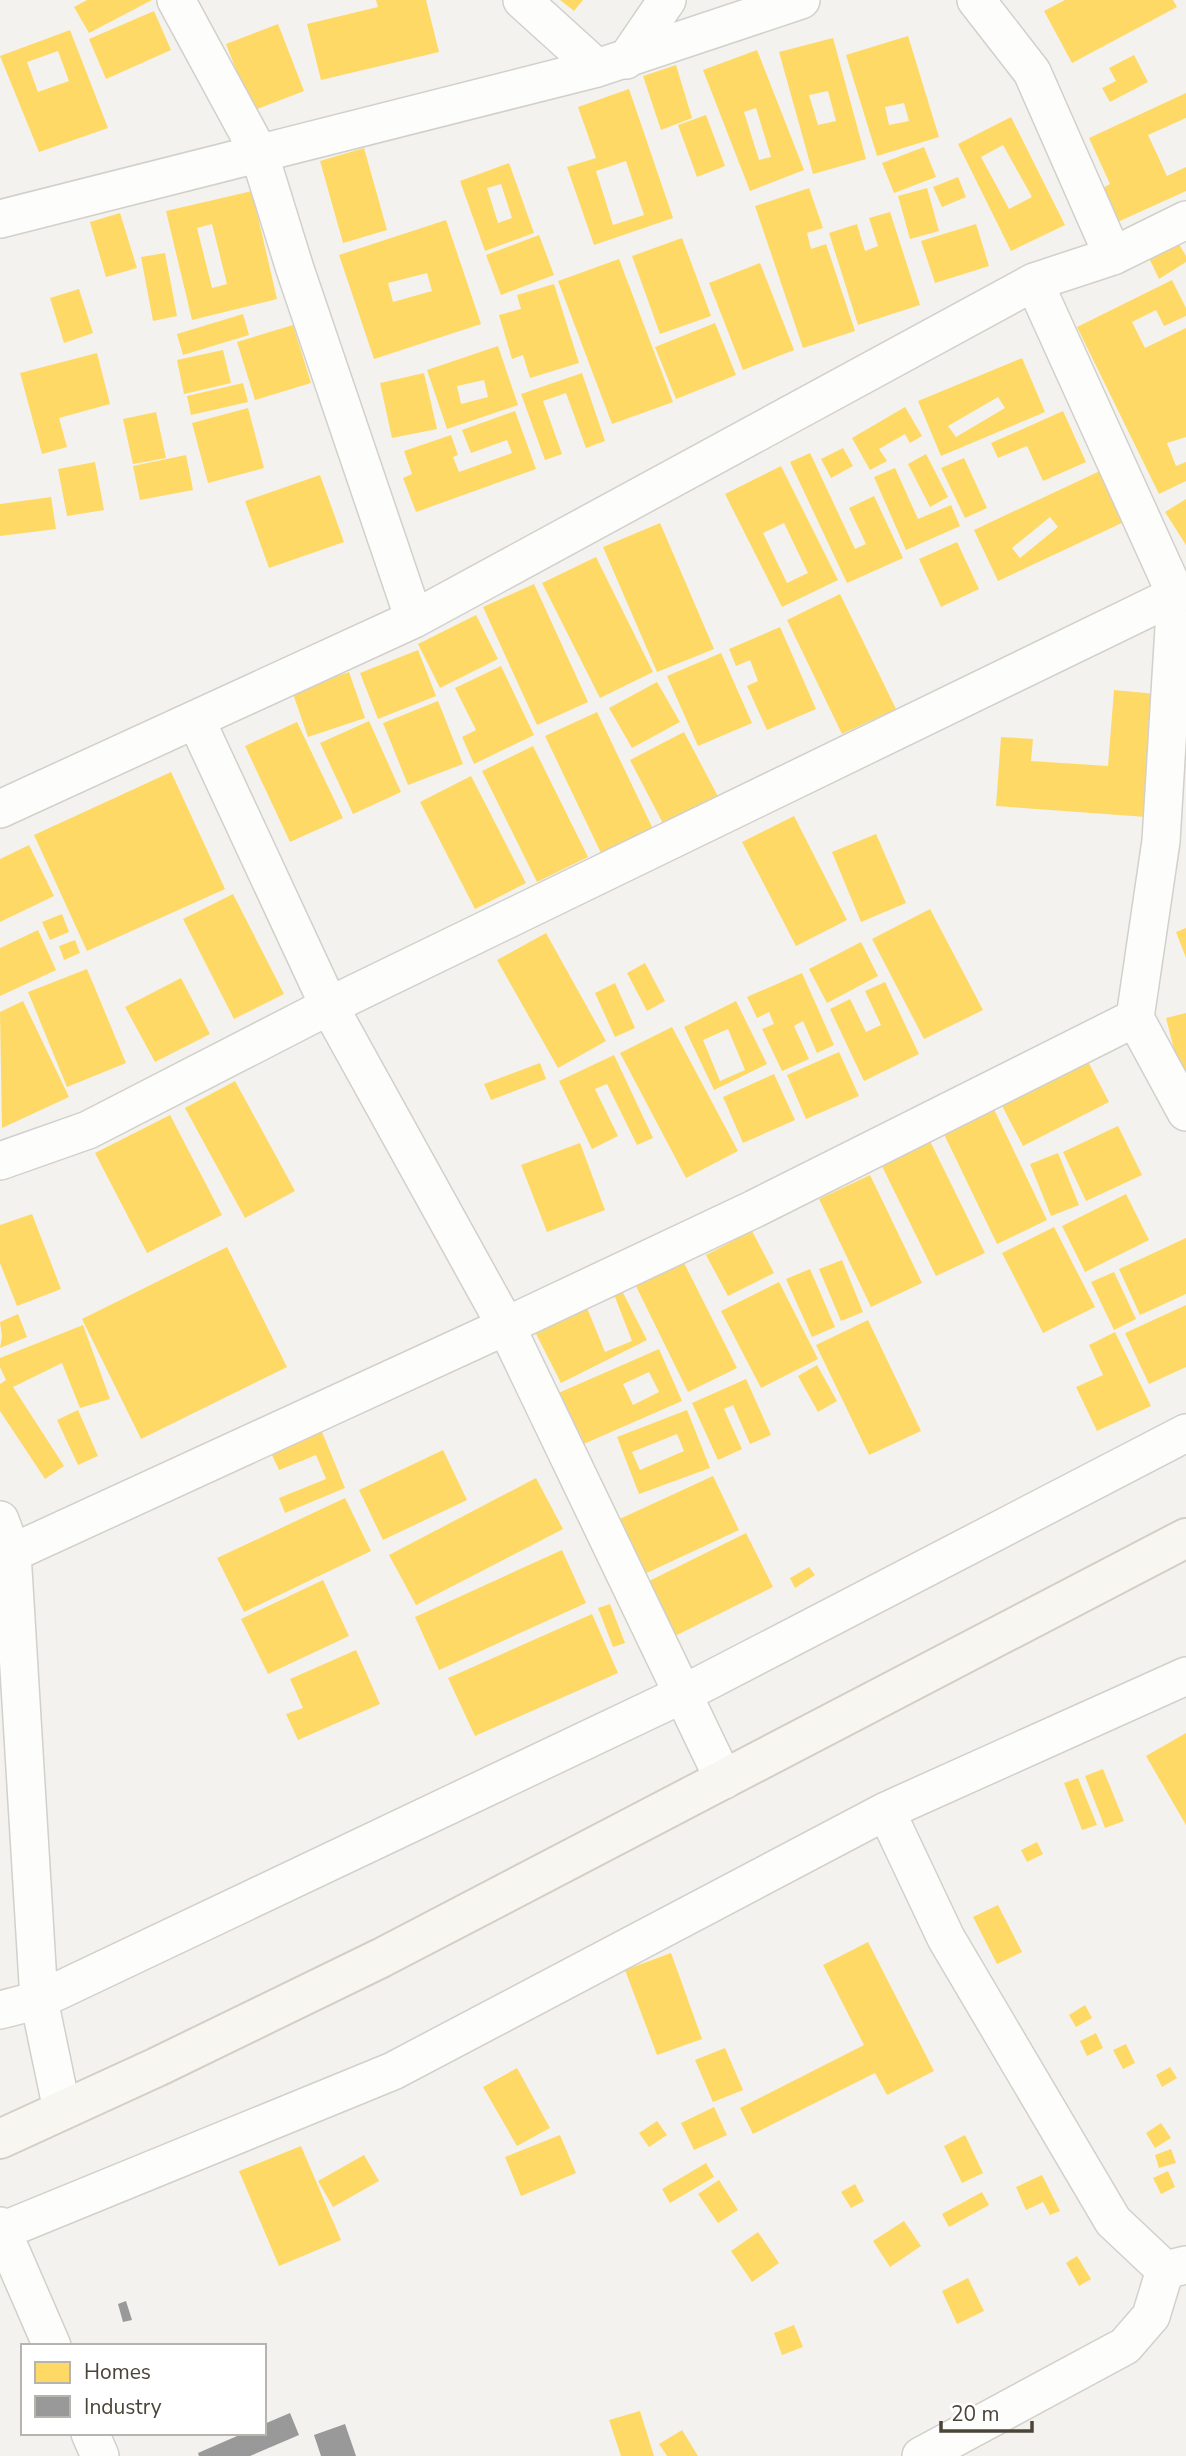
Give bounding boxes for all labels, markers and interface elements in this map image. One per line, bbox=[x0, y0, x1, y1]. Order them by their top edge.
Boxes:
legend bbox=[21, 2344, 266, 2435]
text: Homes bbox=[84, 2358, 151, 2386]
scale bar bbox=[941, 2390, 1032, 2434]
text: Industry bbox=[84, 2393, 162, 2421]
text: 20 m bbox=[951, 2400, 1000, 2428]

